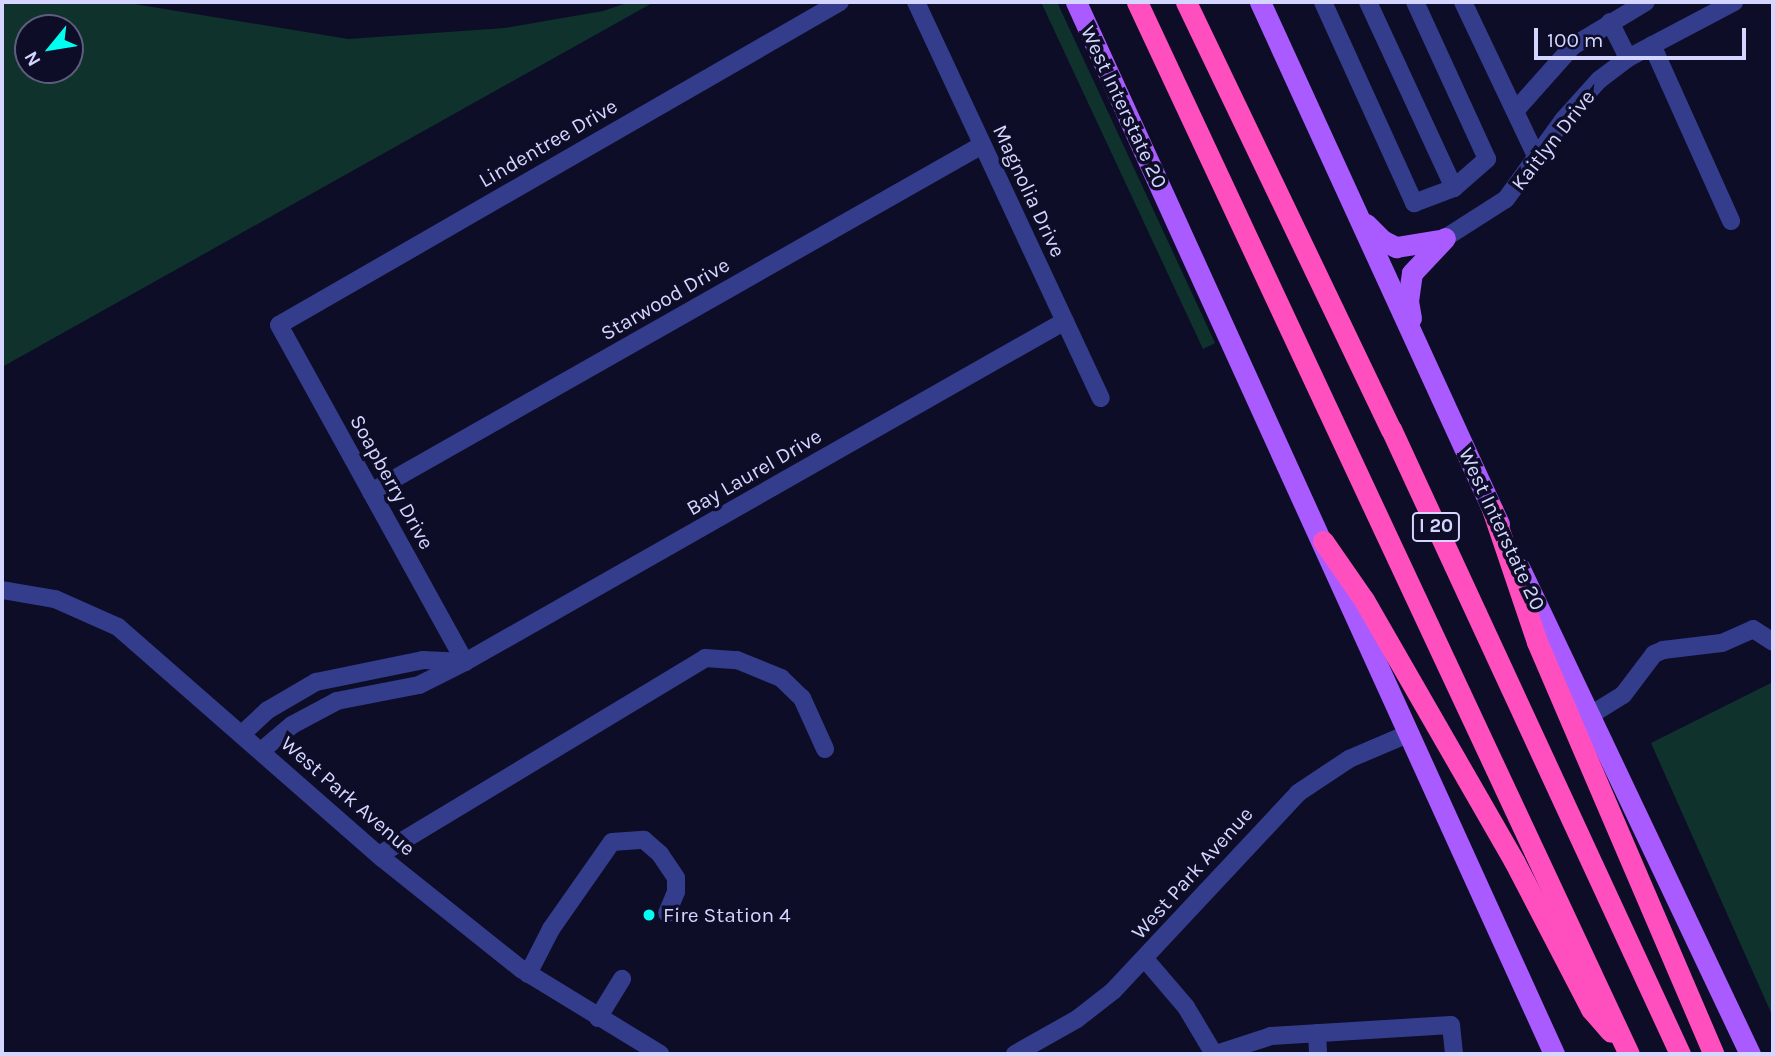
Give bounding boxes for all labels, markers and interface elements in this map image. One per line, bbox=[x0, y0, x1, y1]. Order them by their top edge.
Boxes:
north arrow bbox=[14, 14, 84, 84]
scale bar bbox=[1537, 14, 1749, 58]
street label: West Interstate 20 bbox=[1075, 22, 1173, 192]
text: 100 m bbox=[1547, 28, 1604, 52]
text: N bbox=[20, 47, 45, 70]
street label: Kaitlyn Drive bbox=[1506, 85, 1600, 195]
street label: Lindentree Drive bbox=[474, 93, 622, 193]
street label: Magnolia Drive bbox=[987, 121, 1071, 261]
street label: Starwood Drive bbox=[596, 252, 734, 346]
street label: Soapberry Drive bbox=[345, 410, 439, 554]
street label: Bay Laurel Drive bbox=[682, 423, 826, 521]
street label: West Interstate 20 bbox=[1453, 444, 1551, 614]
road number: I 20 bbox=[1412, 512, 1460, 542]
street label: West Park Avenue bbox=[276, 731, 420, 861]
street label: West Park Avenue bbox=[1126, 802, 1258, 944]
place label: Fire Station 4 bbox=[663, 902, 791, 928]
marker: Fire Station 4 bbox=[641, 907, 657, 923]

